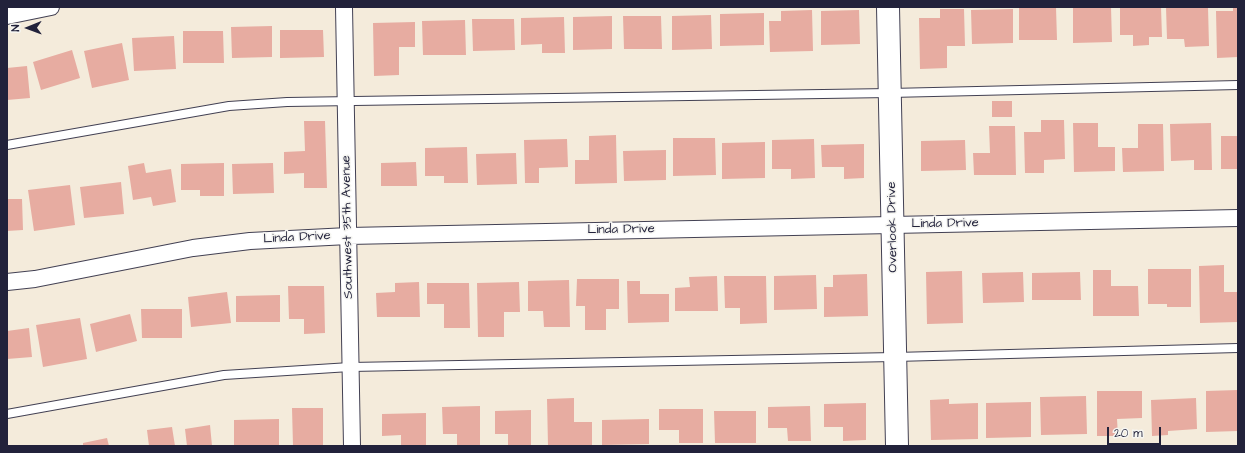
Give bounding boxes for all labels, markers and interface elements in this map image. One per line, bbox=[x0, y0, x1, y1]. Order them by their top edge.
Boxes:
north arrow bbox=[8, 8, 48, 48]
text: N bbox=[8, 25, 23, 32]
street label: Southwest 35th Avenue bbox=[339, 155, 357, 299]
street label: Overlook Drive bbox=[884, 181, 902, 273]
street label: Linda Drive bbox=[911, 216, 979, 232]
street label: Linda Drive bbox=[587, 222, 655, 238]
street label: Linda Drive bbox=[263, 228, 331, 248]
scale bar bbox=[1109, 419, 1163, 445]
text: 20 m bbox=[1114, 425, 1143, 442]

